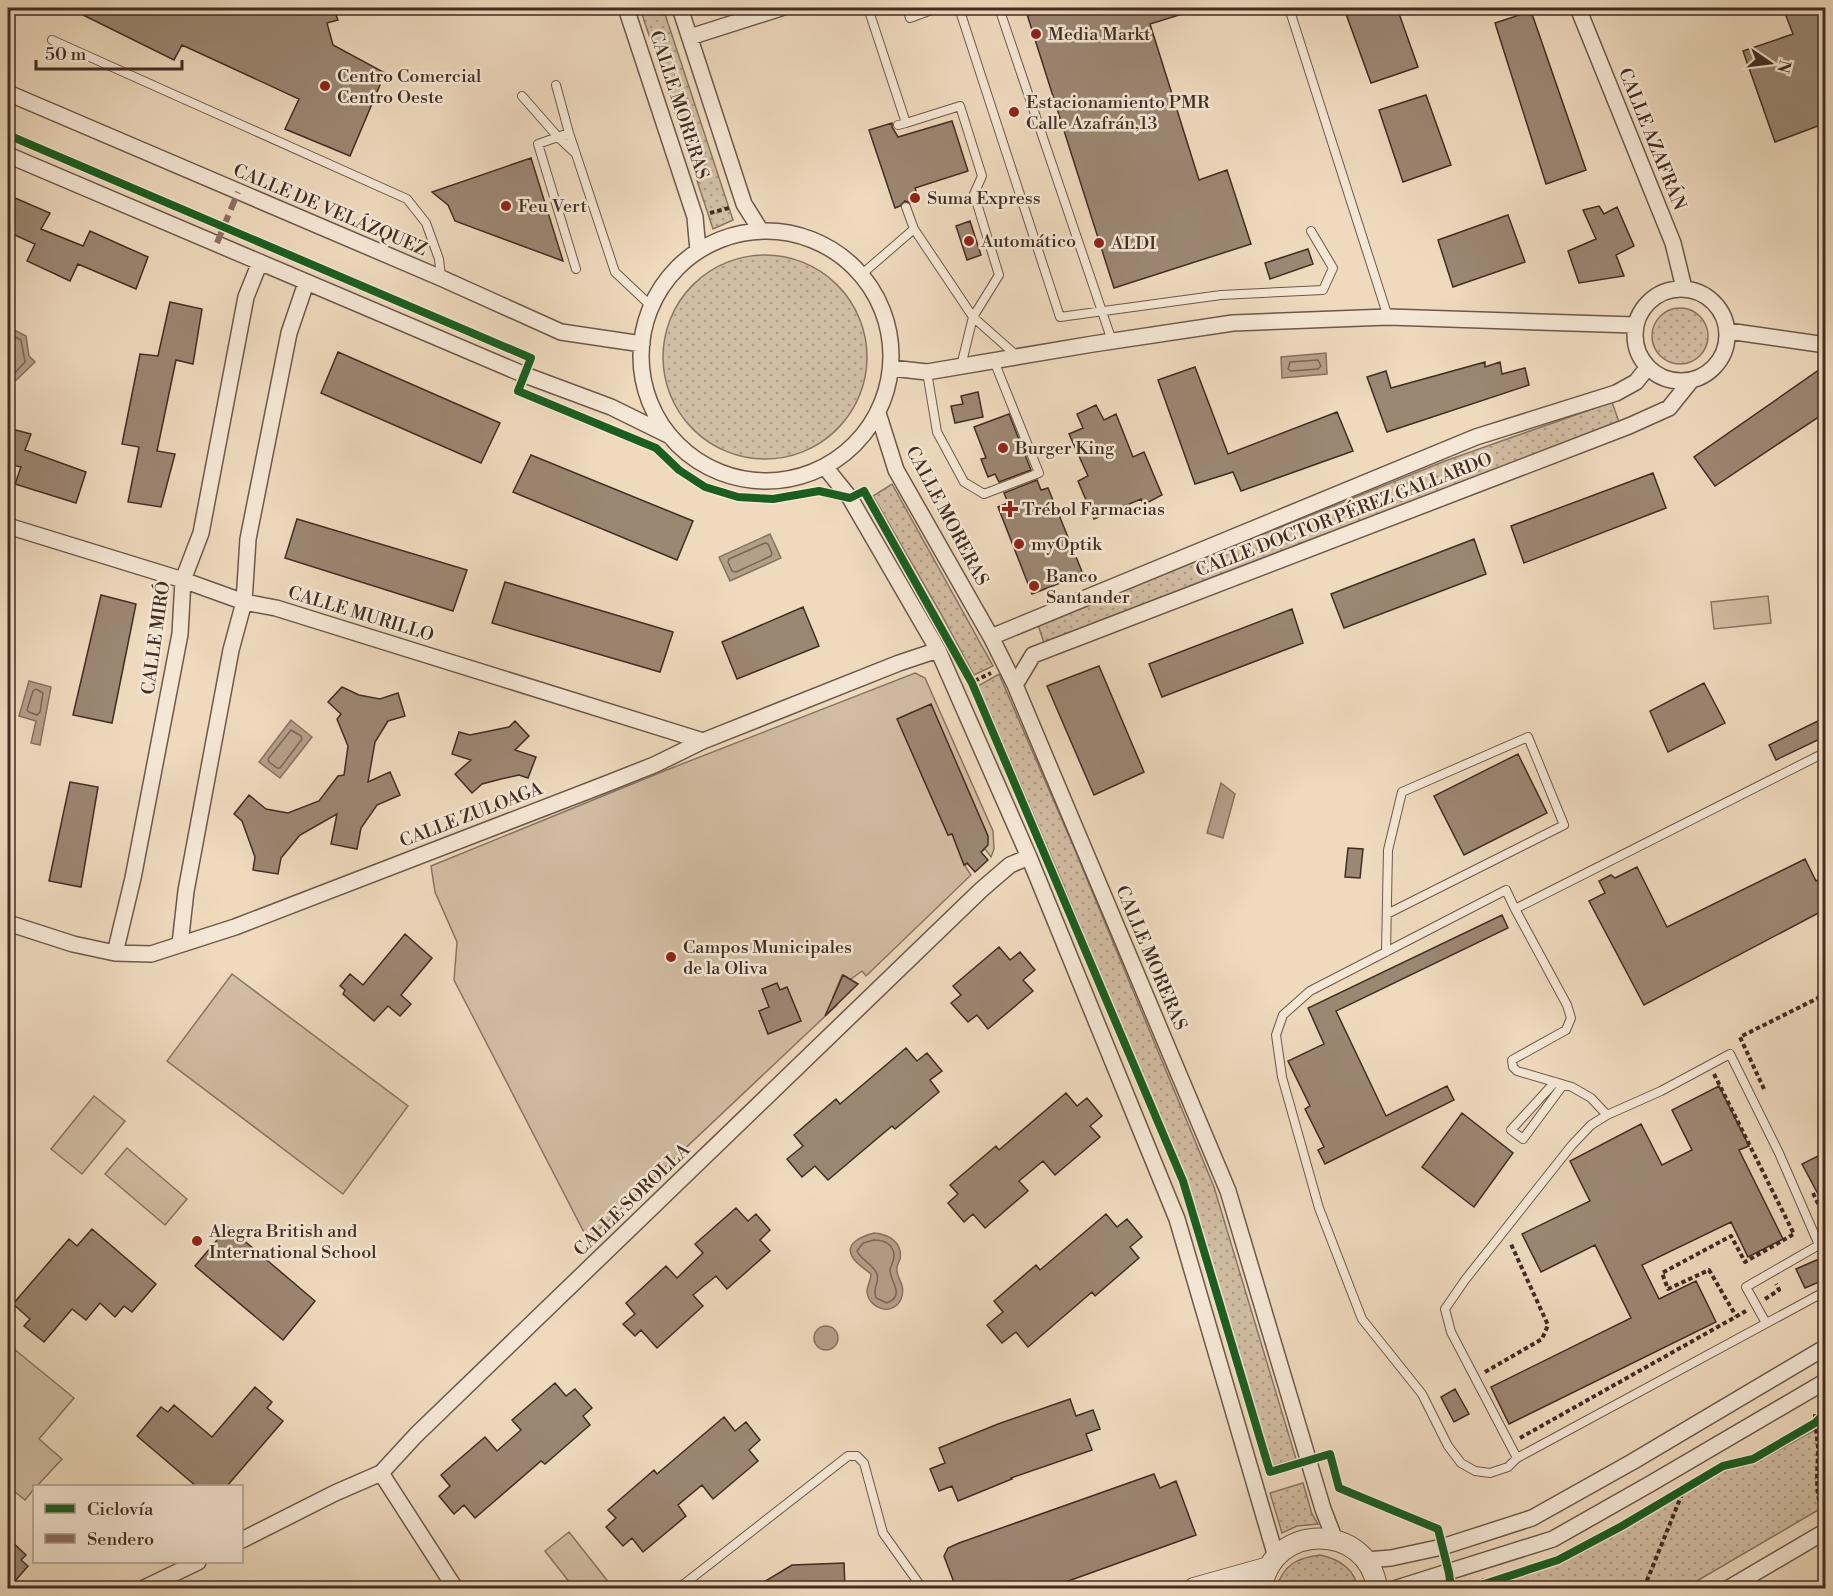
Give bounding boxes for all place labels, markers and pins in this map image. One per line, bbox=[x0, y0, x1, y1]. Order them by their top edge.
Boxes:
place label: Media Markt bbox=[1048, 23, 1151, 46]
marker: Media Markt bbox=[1029, 27, 1043, 41]
place label: Centro Comercial Centro Oeste bbox=[337, 65, 482, 109]
marker: Centro Comercial Centro Oeste bbox=[318, 79, 332, 93]
place label: Estacionamiento PMR Calle Azafrán,13 bbox=[1026, 91, 1210, 135]
marker: Estacionamiento PMR Calle Azafrán,13 bbox=[1007, 105, 1021, 119]
place label: Suma Express bbox=[927, 187, 1041, 210]
marker: Suma Express bbox=[908, 191, 922, 205]
place label: Feu Vert bbox=[518, 195, 587, 218]
marker: Feu Vert bbox=[499, 199, 513, 213]
place label: Automático bbox=[980, 230, 1076, 253]
place label: ALDI bbox=[1110, 232, 1156, 255]
marker: Automático bbox=[962, 234, 976, 248]
marker: ALDI bbox=[1092, 236, 1106, 250]
place label: Burger King bbox=[1014, 437, 1115, 460]
marker: Burger King bbox=[996, 441, 1010, 455]
place label: Trébol Farmacias bbox=[1022, 498, 1165, 521]
marker: Trébol Farmacias bbox=[1003, 502, 1017, 516]
place label: myOptik bbox=[1031, 533, 1103, 556]
marker: myOptik bbox=[1012, 537, 1026, 551]
place label: Banco Santander bbox=[1045, 565, 1130, 609]
marker: Banco Santander bbox=[1027, 579, 1041, 593]
place label: Campos Municipales de la Oliva bbox=[683, 936, 852, 980]
marker: Campos Municipales de la Oliva bbox=[664, 950, 678, 964]
place label: Alegra British and International School bbox=[208, 1220, 377, 1264]
marker: Alegra British and International School bbox=[190, 1234, 204, 1248]

